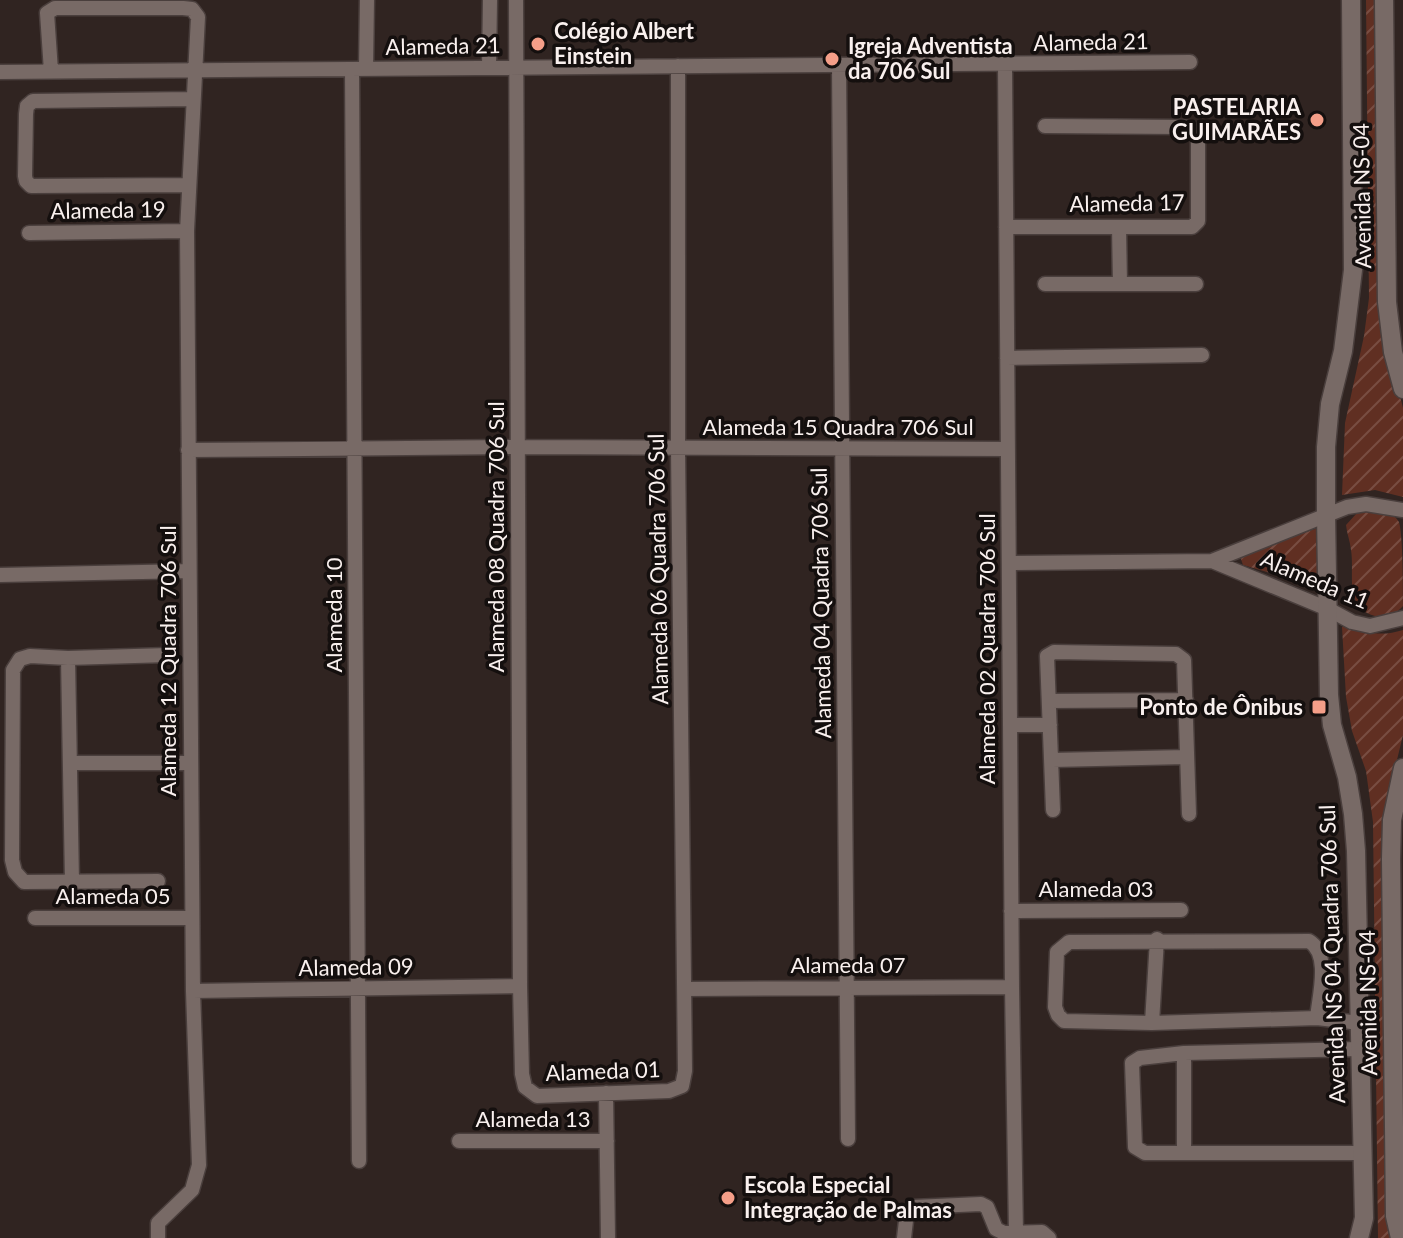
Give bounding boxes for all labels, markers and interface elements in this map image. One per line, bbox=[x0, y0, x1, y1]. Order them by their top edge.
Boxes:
place label: Colégio Albert Einstein bbox=[554, 17, 695, 69]
street label: Alameda 21 bbox=[1033, 27, 1149, 56]
street label: Alameda 21 bbox=[385, 31, 501, 60]
place label: Igreja Adventista da 706 Sul bbox=[848, 32, 1013, 84]
marker: Colégio Albert Einstein bbox=[529, 35, 547, 53]
marker: Igreja Adventista da 706 Sul bbox=[823, 50, 841, 68]
place label: PASTELARIA GUIMARÃES bbox=[1172, 93, 1302, 145]
marker: PASTELARIA GUIMARÃES bbox=[1308, 111, 1326, 129]
street label: Avenida NS-04 bbox=[1347, 123, 1376, 269]
street label: Alameda 17 bbox=[1069, 188, 1185, 217]
street label: Alameda 19 bbox=[50, 195, 166, 224]
street label: Alameda 08 Quadra 706 Sul bbox=[482, 401, 509, 673]
street label: Alameda 15 Quadra 706 Sul bbox=[702, 413, 974, 440]
street label: Alameda 06 Quadra 706 Sul bbox=[642, 433, 673, 705]
street label: Alameda 04 Quadra 706 Sul bbox=[805, 467, 836, 739]
street label: Alameda 02 Quadra 706 Sul bbox=[973, 513, 1000, 785]
street label: Alameda 12 Quadra 706 Sul bbox=[154, 525, 181, 797]
street label: Alameda 11 bbox=[1257, 545, 1373, 614]
street label: Alameda 10 bbox=[320, 557, 347, 673]
place label: Ponto de Ônibus bbox=[1139, 693, 1303, 720]
marker: Ponto de Ônibus bbox=[1310, 698, 1328, 716]
street label: Avenida NS 04 Quadra 706 Sul bbox=[1313, 804, 1350, 1104]
street label: Alameda 03 bbox=[1038, 875, 1154, 902]
street label: Alameda 05 bbox=[55, 882, 171, 909]
street label: Avenida NS-04 bbox=[1353, 930, 1382, 1076]
street label: Alameda 07 bbox=[790, 951, 906, 978]
street label: Alameda 09 bbox=[298, 952, 414, 981]
street label: Alameda 01 bbox=[545, 1055, 661, 1086]
street label: Alameda 13 bbox=[475, 1105, 591, 1132]
place label: Escola Especial Integração de Palmas bbox=[744, 1171, 952, 1223]
marker: Escola Especial Integração de Palmas bbox=[719, 1189, 737, 1207]

